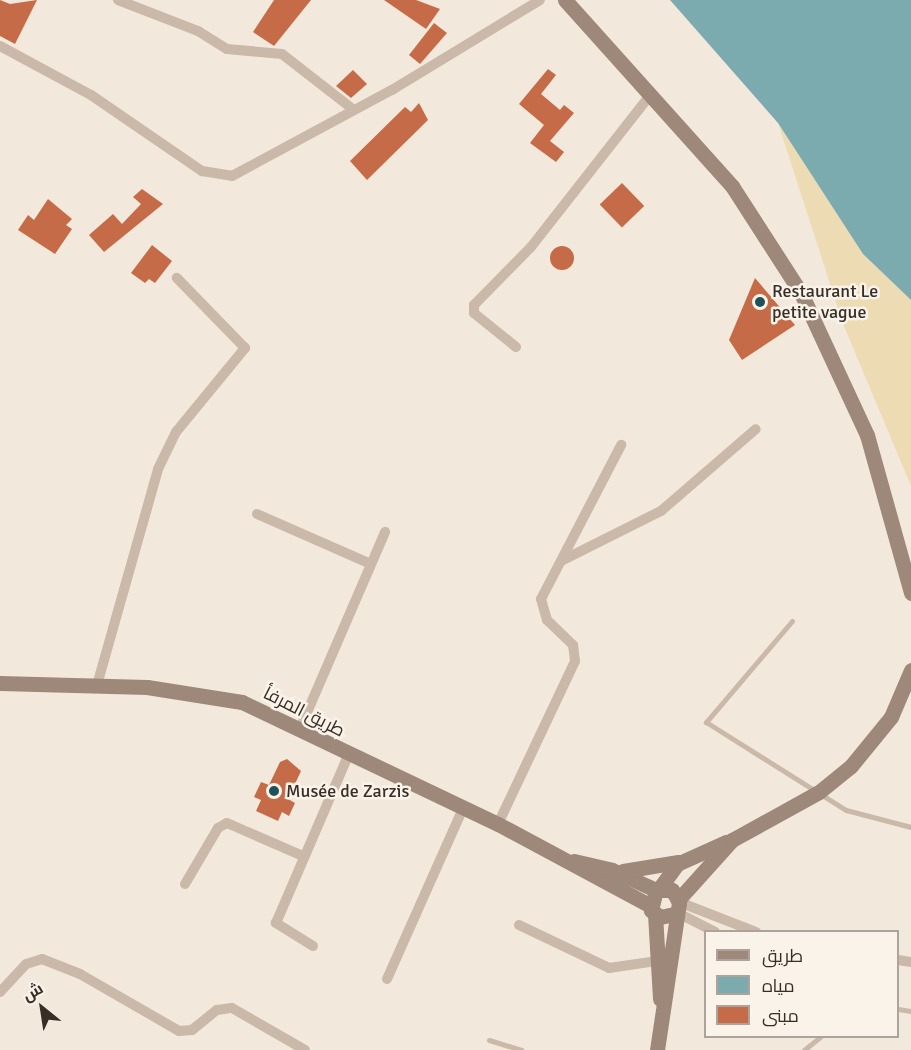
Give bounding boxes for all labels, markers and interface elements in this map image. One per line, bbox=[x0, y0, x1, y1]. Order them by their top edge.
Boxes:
place label: Restaurant Le petite vague bbox=[772, 281, 878, 324]
marker: Restaurant Le petite vague bbox=[753, 295, 767, 309]
street label: طريق المرفأ bbox=[260, 682, 348, 742]
place label: Musée de Zarzis bbox=[286, 780, 409, 802]
marker: Musée de Zarzis bbox=[267, 784, 281, 798]
legend bbox=[704, 930, 899, 1038]
text: طريق bbox=[762, 945, 803, 967]
text: مياه bbox=[762, 975, 795, 997]
north arrow bbox=[12, 978, 72, 1038]
text: ش bbox=[19, 979, 47, 1006]
text: مبنى bbox=[762, 1005, 799, 1027]

